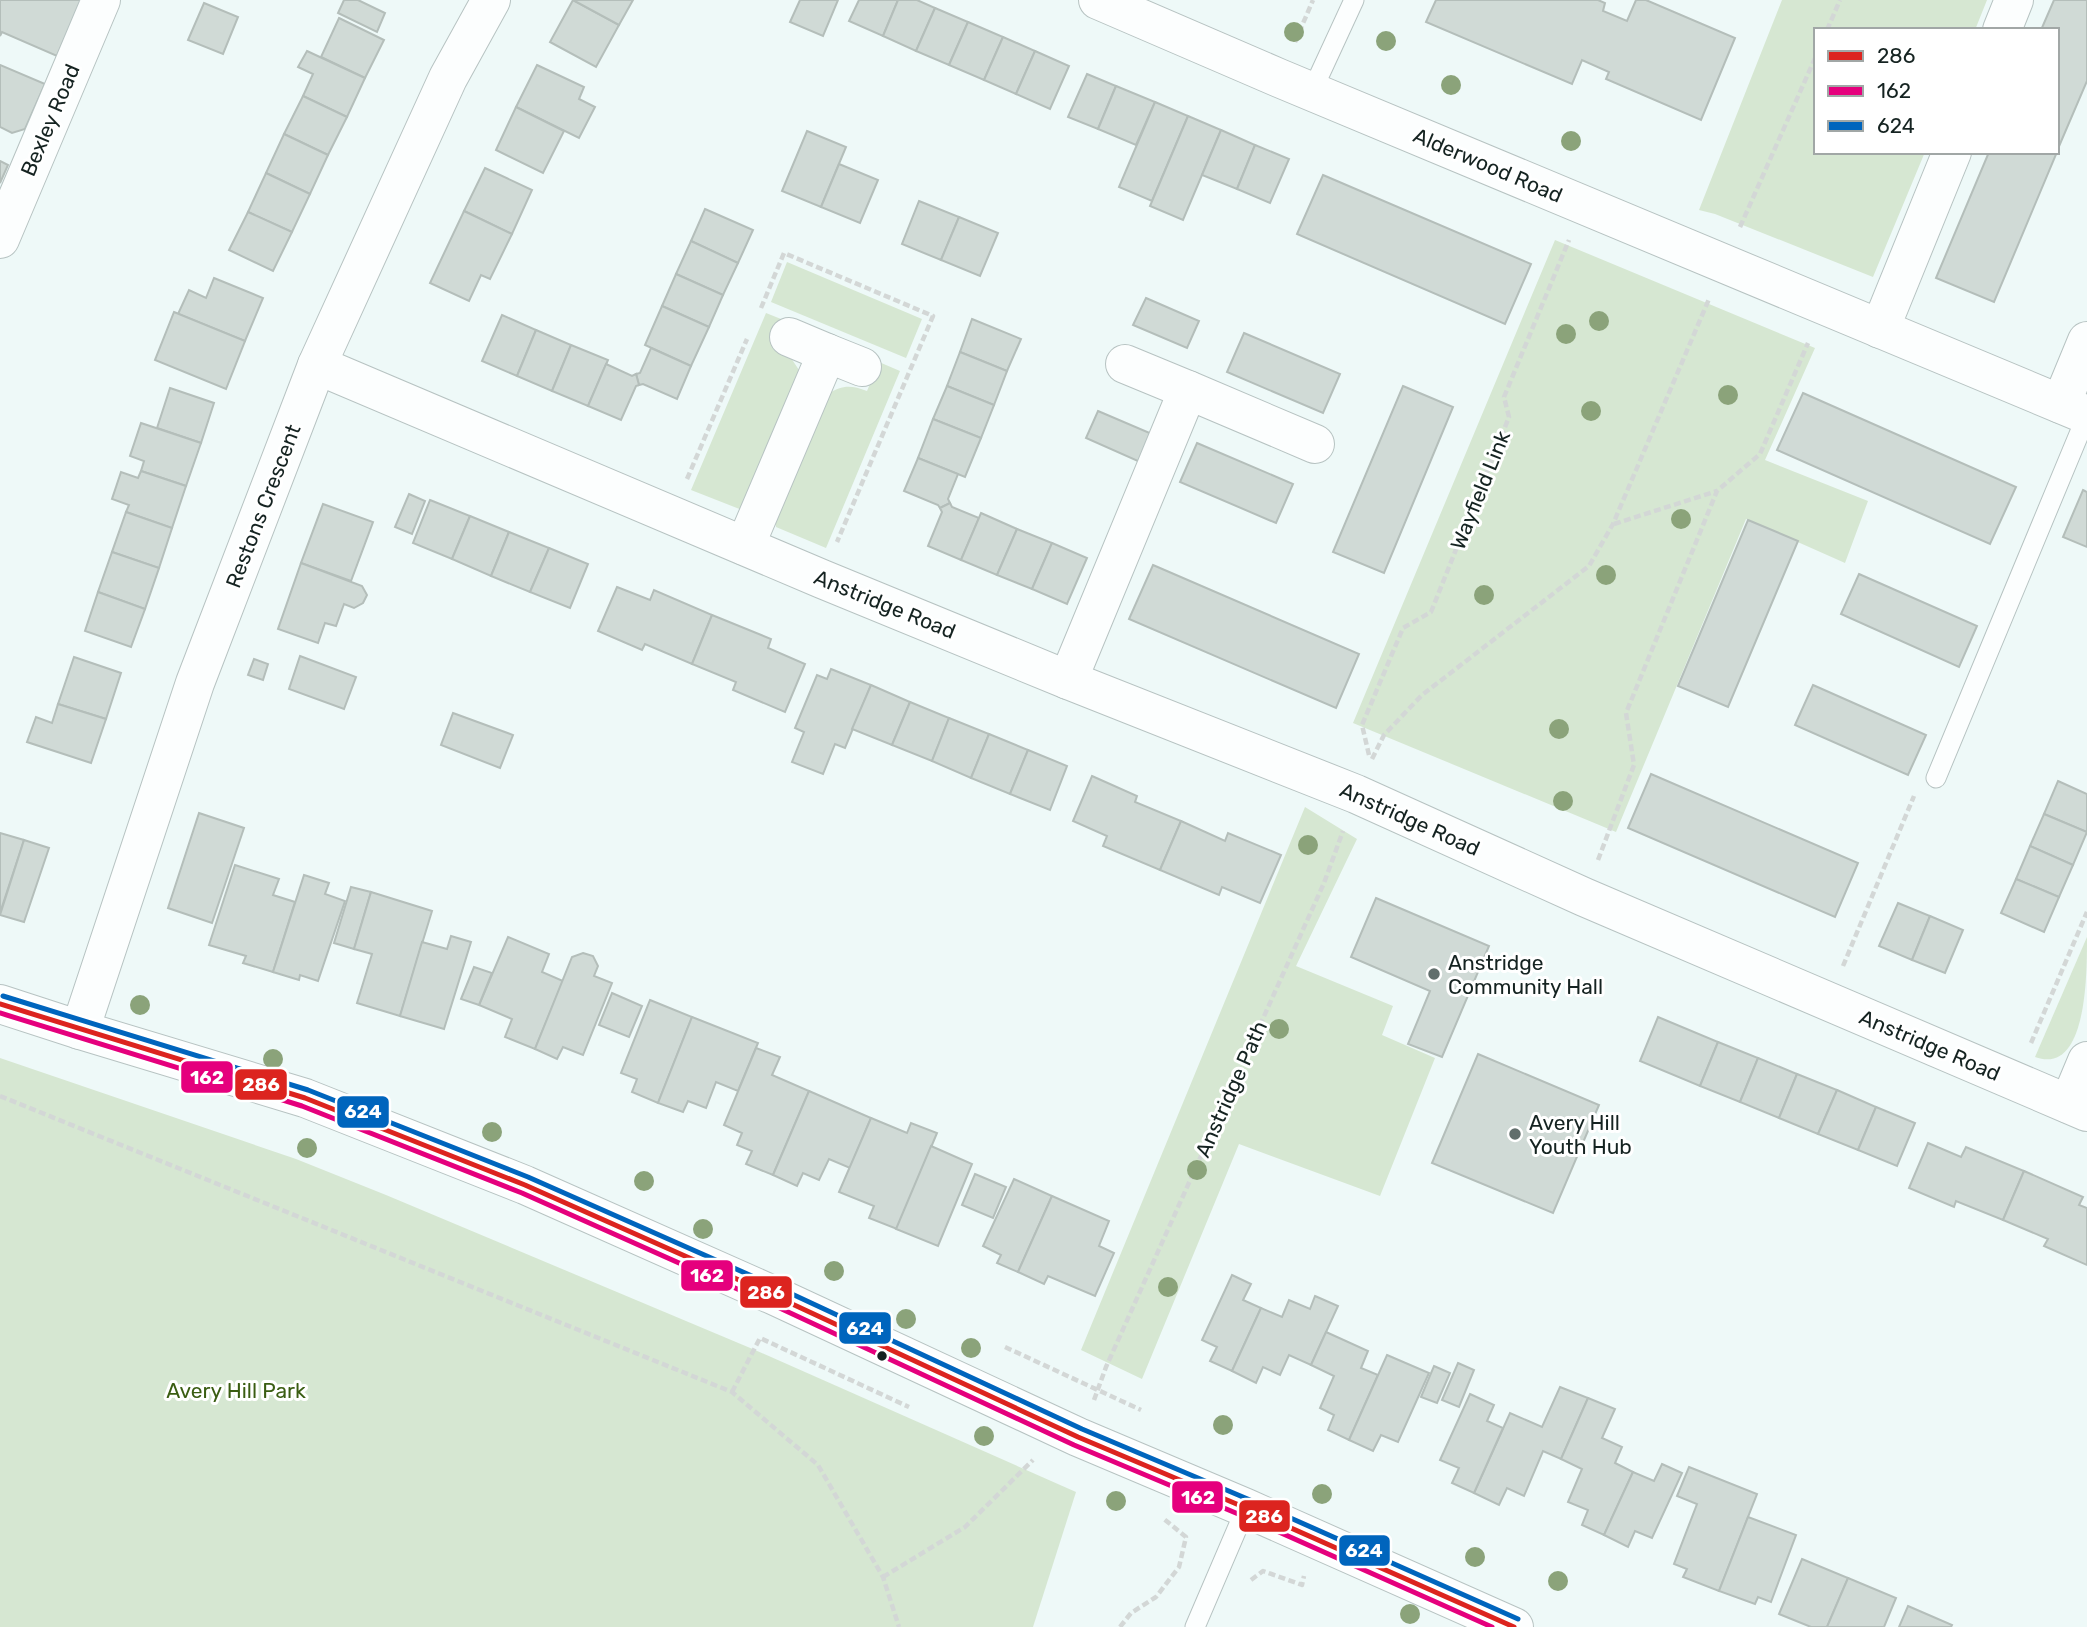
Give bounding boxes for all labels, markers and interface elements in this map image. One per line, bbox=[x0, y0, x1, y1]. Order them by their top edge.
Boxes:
legend bbox=[1814, 28, 2059, 154]
text: 286 bbox=[1877, 43, 1915, 68]
street label: Bexley Road bbox=[15, 60, 85, 180]
text: 162 bbox=[1877, 78, 1911, 103]
text: 624 bbox=[1877, 113, 1915, 138]
street label: Alderwood Road bbox=[1410, 122, 1566, 208]
street label: Restons Crescent bbox=[220, 421, 306, 591]
street label: Wayfield Link bbox=[1445, 427, 1515, 553]
street label: Anstridge Road bbox=[811, 564, 959, 644]
street label: Anstridge Road bbox=[1336, 777, 1484, 861]
place label: Anstridge Community Hall bbox=[1448, 950, 1603, 999]
marker: Anstridge Community Hall bbox=[1426, 966, 1442, 982]
street label: Anstridge Road bbox=[1856, 1004, 2004, 1086]
street label: Anstridge Path bbox=[1190, 1017, 1272, 1161]
line badge: 162 bbox=[180, 1060, 234, 1094]
text: 162 bbox=[190, 1066, 224, 1089]
line badge: 286 bbox=[234, 1068, 288, 1101]
text: 286 bbox=[242, 1073, 280, 1096]
line badge: 624 bbox=[336, 1095, 390, 1129]
text: 624 bbox=[344, 1100, 382, 1123]
place label: Avery Hill Youth Hub bbox=[1529, 1110, 1632, 1159]
marker: Avery Hill Youth Hub bbox=[1507, 1126, 1523, 1142]
line badge: 162 bbox=[680, 1259, 734, 1292]
text: 162 bbox=[690, 1264, 724, 1287]
line badge: 286 bbox=[739, 1275, 793, 1309]
text: 286 bbox=[747, 1281, 785, 1304]
line badge: 624 bbox=[838, 1311, 892, 1345]
text: 624 bbox=[846, 1317, 884, 1340]
unlabelled marker bbox=[875, 1349, 889, 1363]
park label: Avery Hill Park bbox=[166, 1378, 306, 1403]
line badge: 162 bbox=[1171, 1480, 1224, 1514]
text: 162 bbox=[1181, 1486, 1215, 1509]
line badge: 286 bbox=[1238, 1499, 1291, 1533]
text: 286 bbox=[1245, 1505, 1283, 1528]
line badge: 624 bbox=[1338, 1534, 1391, 1567]
text: 624 bbox=[1345, 1539, 1383, 1562]

